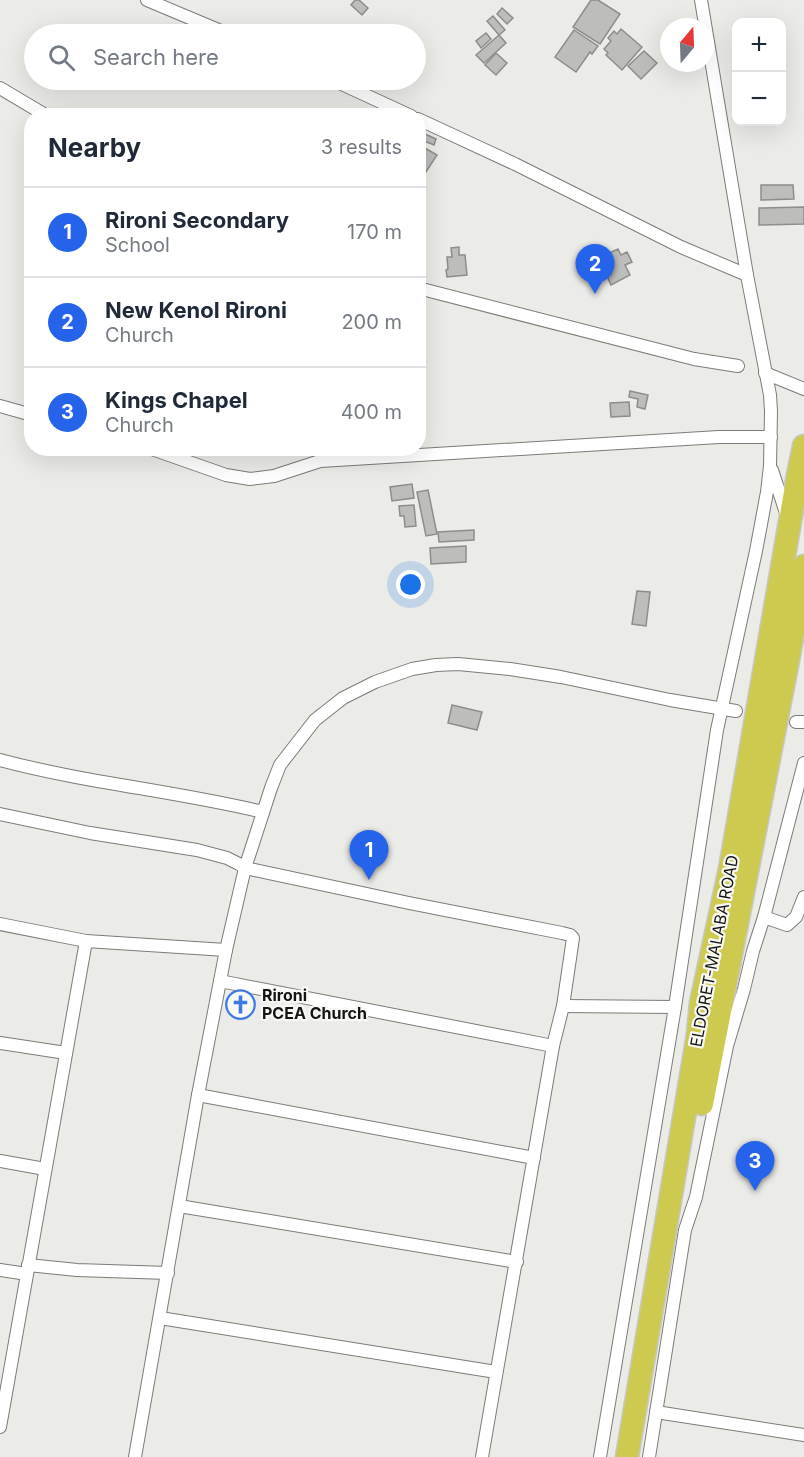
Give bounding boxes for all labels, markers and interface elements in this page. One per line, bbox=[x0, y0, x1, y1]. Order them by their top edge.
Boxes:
north arrow bbox=[660, 18, 714, 72]
map controls bbox=[732, 18, 786, 126]
button: + bbox=[732, 18, 786, 72]
search box bbox=[24, 24, 426, 90]
icon: search bbox=[45, 41, 78, 74]
text: Search here bbox=[93, 44, 219, 70]
button: − bbox=[732, 72, 786, 126]
text: Nearby bbox=[48, 132, 141, 163]
text: 3 results bbox=[321, 135, 402, 159]
text: Rironi Secondary bbox=[105, 207, 289, 233]
text: 1 bbox=[63, 220, 72, 244]
text: 170 m bbox=[347, 220, 402, 244]
text: School bbox=[105, 233, 170, 257]
pin: 2 bbox=[576, 244, 614, 294]
text: New Kenol Rironi bbox=[105, 297, 287, 323]
text: 2 bbox=[61, 310, 74, 334]
text: 200 m bbox=[341, 310, 402, 334]
text: Church bbox=[105, 323, 174, 347]
text: Kings Chapel bbox=[105, 387, 248, 413]
text: 3 bbox=[61, 400, 74, 424]
text: 400 m bbox=[341, 400, 402, 424]
text: Church bbox=[105, 413, 174, 437]
your location bbox=[396, 570, 425, 599]
pin: 1 bbox=[350, 830, 388, 880]
street label: ELDORET-MALABA ROAD bbox=[686, 853, 742, 1049]
place label: Rironi PCEA Church bbox=[262, 985, 367, 1023]
church icon: Rironi PCEA Church bbox=[225, 988, 257, 1020]
pin: 3 bbox=[736, 1142, 774, 1191]

